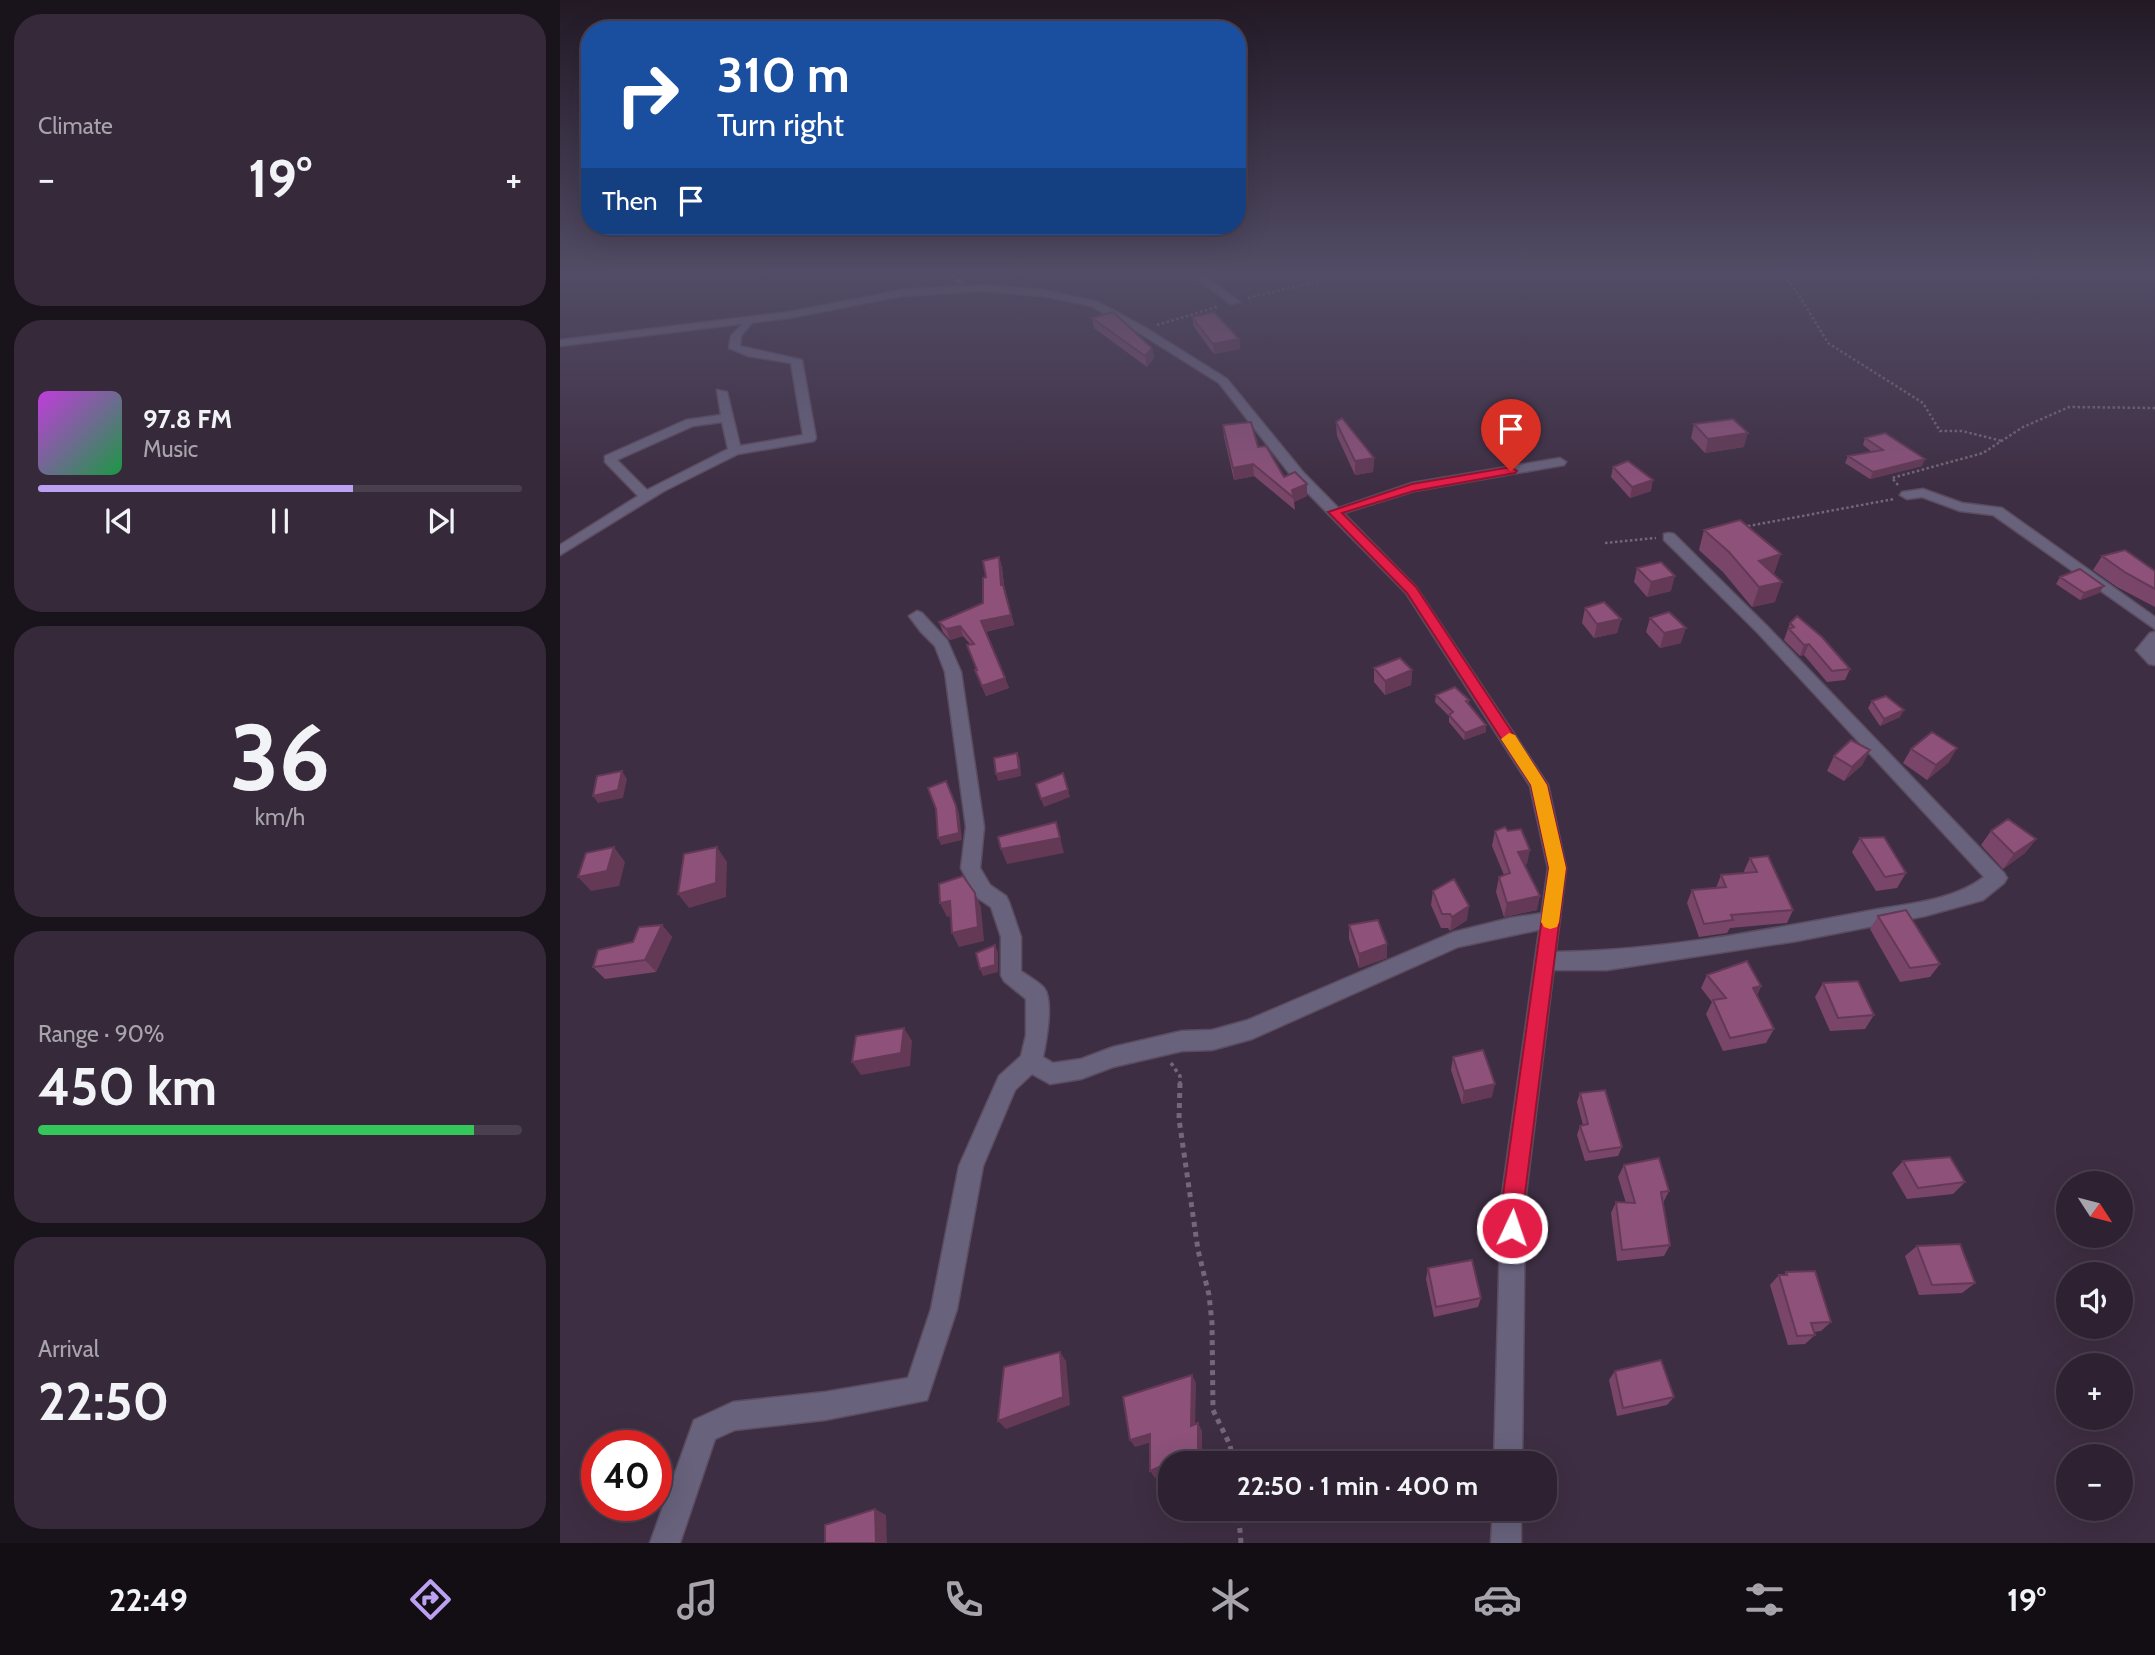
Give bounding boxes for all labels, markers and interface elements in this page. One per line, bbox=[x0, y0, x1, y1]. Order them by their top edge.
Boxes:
text: 310 m bbox=[717, 45, 850, 104]
icon: right bbox=[602, 49, 693, 140]
text: Turn right bbox=[717, 105, 844, 144]
text: Climate bbox=[38, 112, 113, 140]
text: 19° bbox=[248, 147, 312, 210]
text: − bbox=[38, 155, 55, 202]
text: + bbox=[505, 155, 522, 202]
icon: arrive bbox=[672, 182, 710, 220]
text: Then bbox=[602, 185, 658, 217]
pin bbox=[1481, 399, 1541, 471]
text: 97.8 FM bbox=[143, 403, 232, 435]
icon: arrive bbox=[1492, 410, 1530, 448]
text: Music bbox=[143, 435, 198, 463]
icon: previous bbox=[100, 502, 138, 540]
icon: pause bbox=[261, 502, 299, 540]
icon: next bbox=[422, 502, 460, 540]
text: 36 bbox=[230, 702, 330, 813]
text: km/h bbox=[255, 803, 305, 831]
text: Range · 90% bbox=[38, 1020, 165, 1048]
text: 450 km bbox=[38, 1055, 217, 1118]
north arrow bbox=[2056, 1171, 2133, 1248]
map controls bbox=[2056, 1171, 2133, 1521]
position arrow bbox=[1475, 1191, 1549, 1265]
button: sound bbox=[2056, 1262, 2133, 1339]
text: Arrival bbox=[38, 1335, 99, 1363]
button: + bbox=[2056, 1353, 2133, 1430]
text: 22:50 bbox=[38, 1370, 169, 1433]
speed limit sign: 40 bbox=[581, 1430, 672, 1521]
button: − bbox=[2056, 1444, 2133, 1521]
text: 22:50 · 1 min · 400 m bbox=[1237, 1470, 1478, 1502]
icon: directions bbox=[406, 1575, 455, 1624]
icon: music bbox=[673, 1575, 722, 1624]
icon: phone bbox=[939, 1575, 988, 1624]
icon: climate bbox=[1206, 1575, 1255, 1624]
icon: car bbox=[1473, 1575, 1522, 1624]
icon: filters bbox=[1740, 1575, 1789, 1624]
text: 22:49 bbox=[109, 1580, 188, 1619]
text: 19° bbox=[2007, 1580, 2046, 1619]

